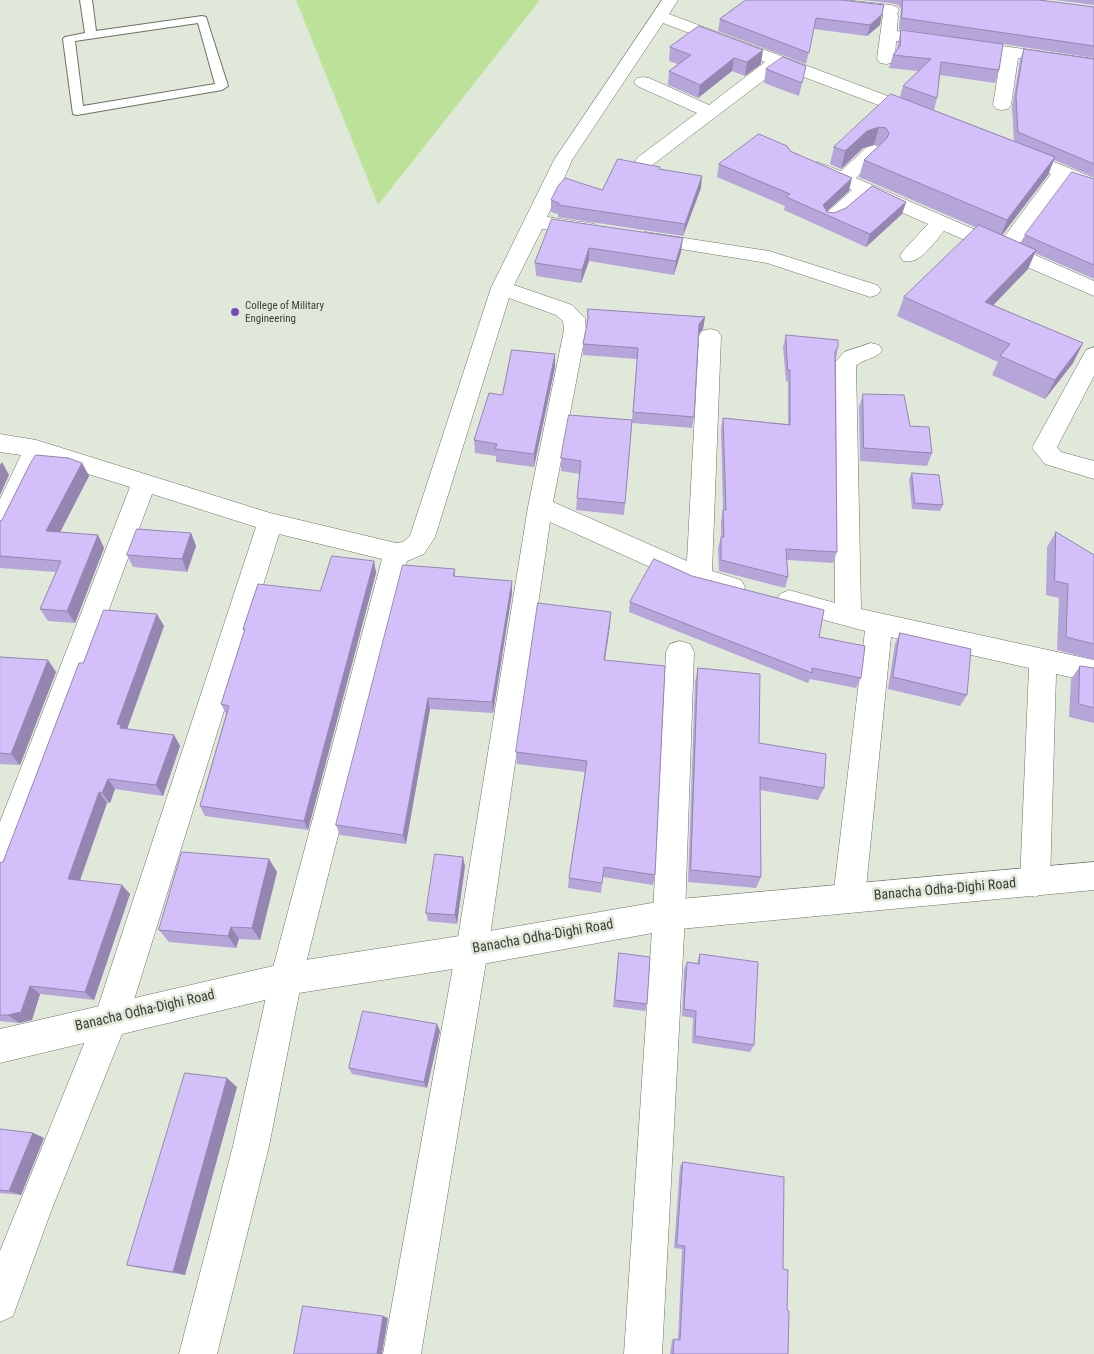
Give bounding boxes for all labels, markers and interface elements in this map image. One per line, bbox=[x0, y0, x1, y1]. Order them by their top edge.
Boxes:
place label: College of Military Engineering bbox=[245, 299, 324, 325]
marker: College of Military Engineering bbox=[229, 306, 241, 318]
street label: Banacha Odha-Dighi Road bbox=[873, 875, 1017, 905]
street label: Banacha Odha-Dighi Road bbox=[471, 916, 615, 958]
street label: Banacha Odha-Dighi Road bbox=[74, 987, 216, 1035]

